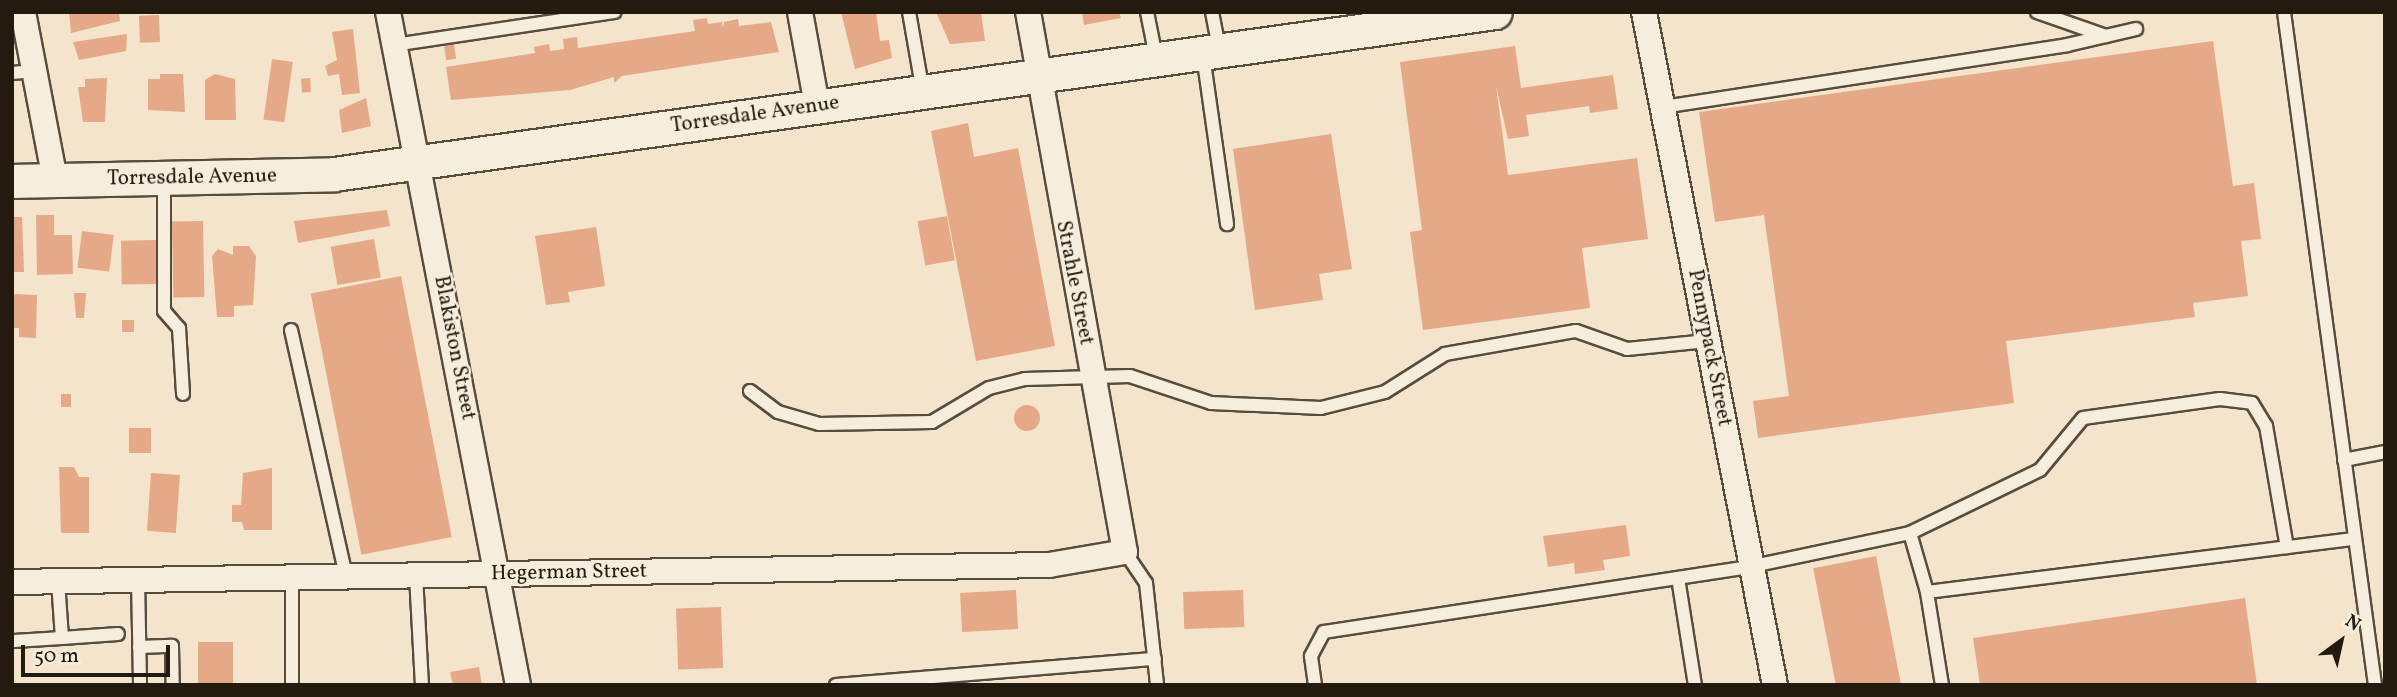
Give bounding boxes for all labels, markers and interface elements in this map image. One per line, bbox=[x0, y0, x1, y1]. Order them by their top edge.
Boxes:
street label: Torresdale Avenue bbox=[669, 91, 841, 139]
street label: Torresdale Avenue bbox=[107, 164, 277, 192]
street label: Strahle Street bbox=[1050, 219, 1098, 347]
street label: Pennypack Street bbox=[1681, 267, 1737, 429]
street label: Blakiston Street bbox=[428, 274, 480, 422]
street label: Hegerman Street bbox=[491, 559, 647, 587]
north arrow bbox=[2306, 606, 2376, 676]
text: N bbox=[2340, 609, 2365, 638]
scale bar bbox=[24, 630, 173, 674]
text: 50 m bbox=[34, 642, 79, 671]

